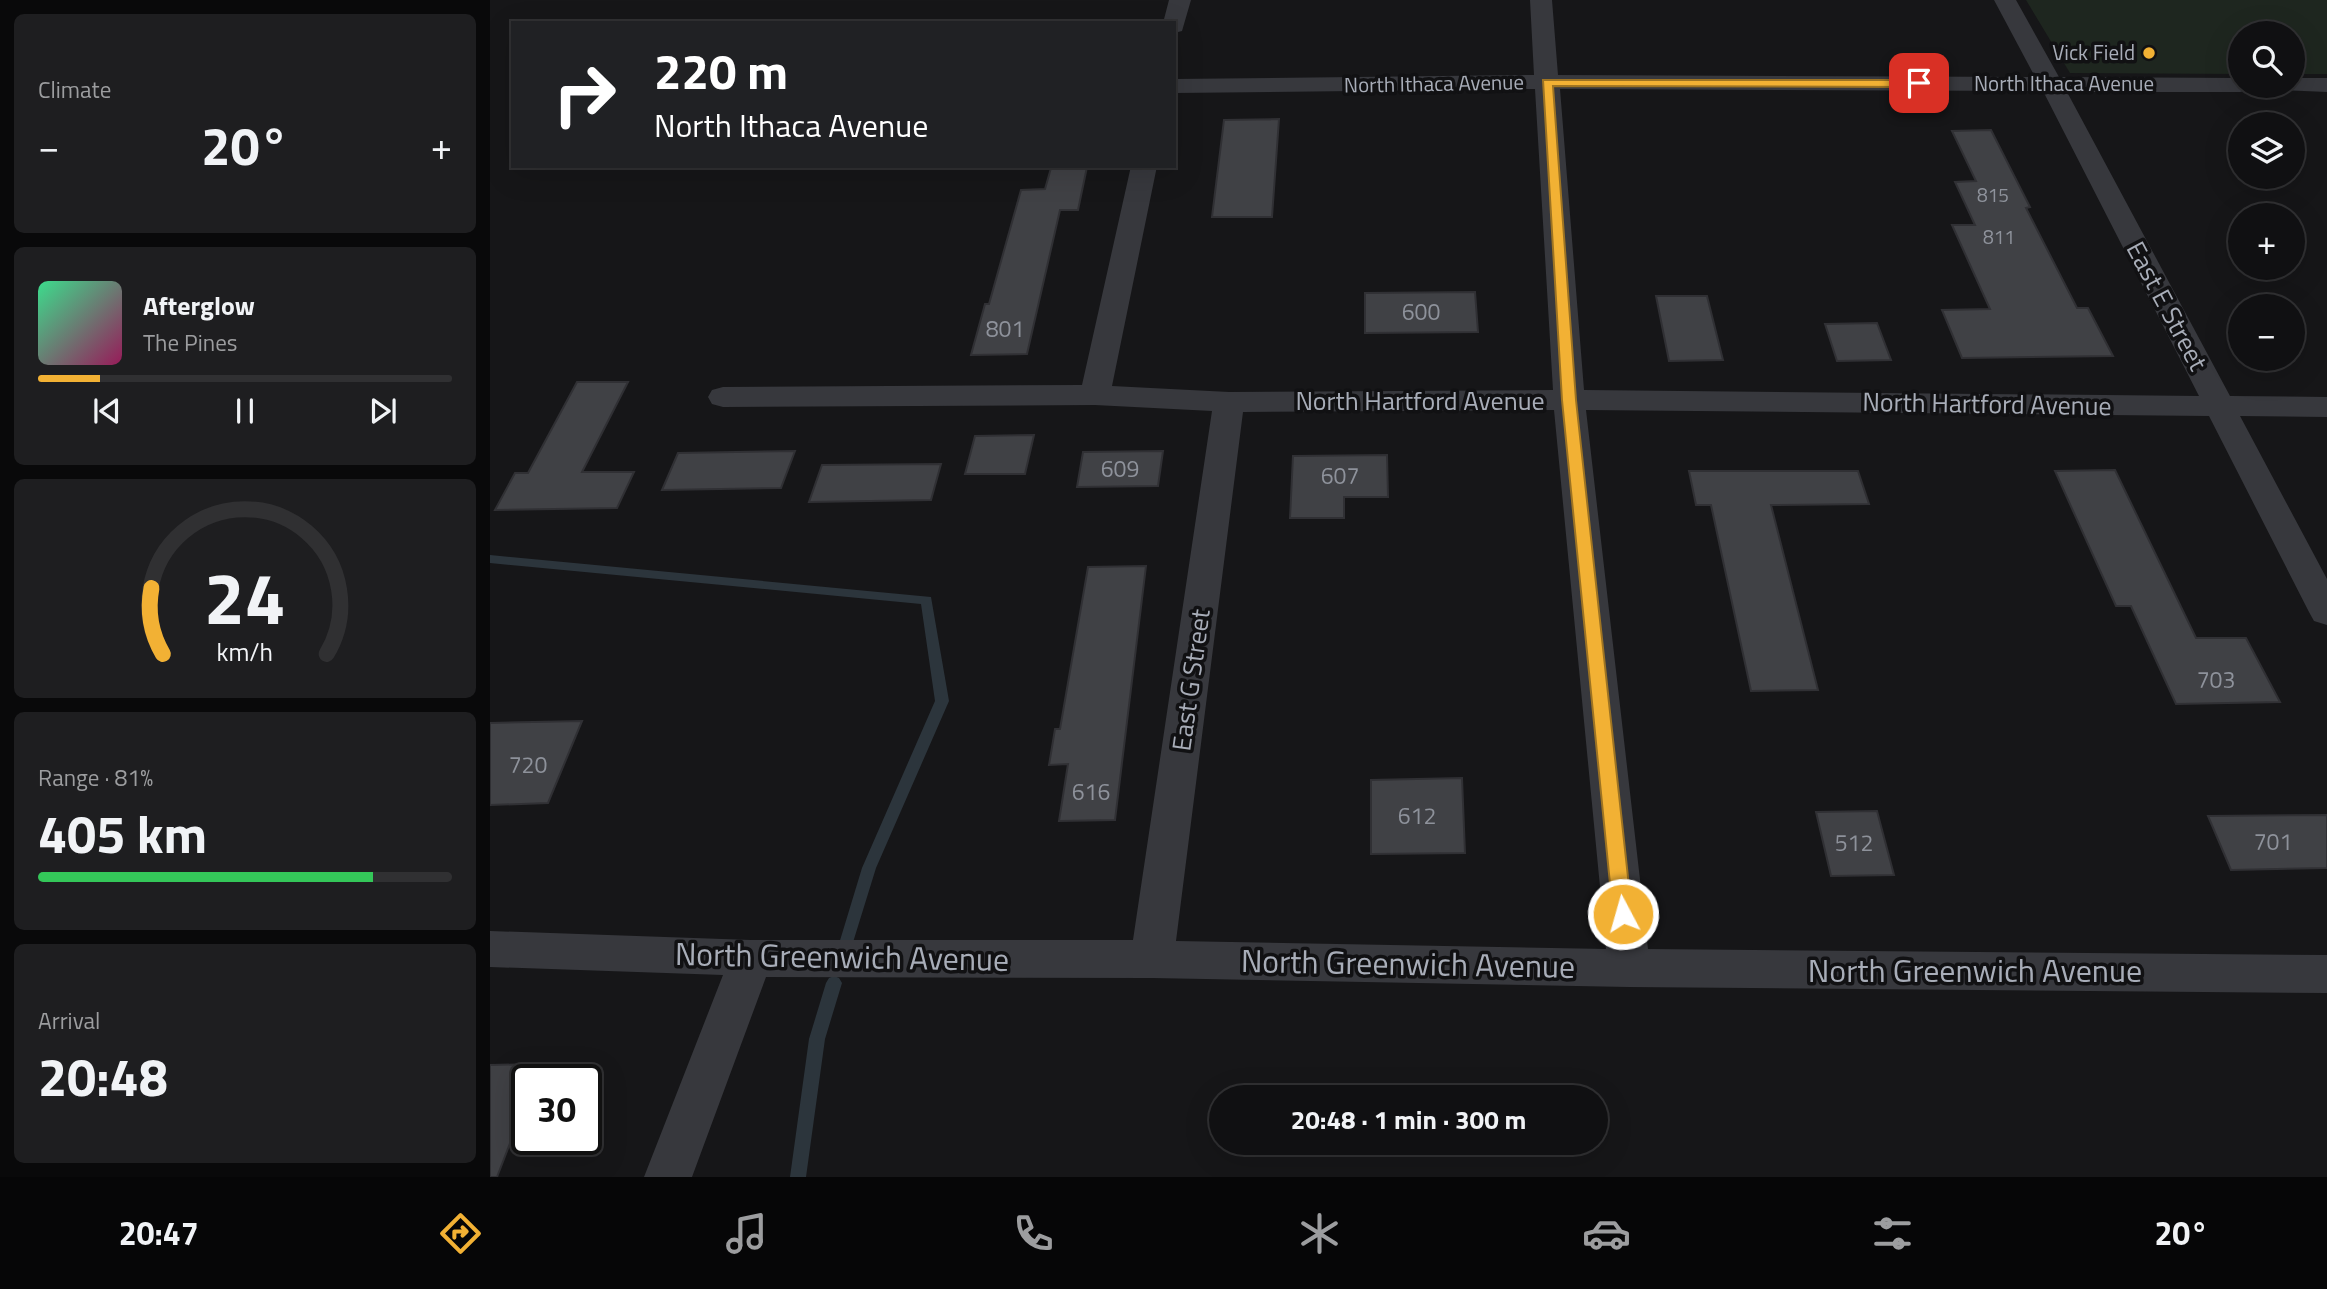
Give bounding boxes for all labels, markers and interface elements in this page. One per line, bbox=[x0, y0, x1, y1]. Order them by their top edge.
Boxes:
map controls bbox=[2228, 21, 2305, 371]
button: search bbox=[2228, 21, 2305, 98]
text: 220 m bbox=[654, 33, 788, 108]
place label: Vick Field bbox=[2052, 36, 2135, 68]
marker: Vick Field bbox=[2141, 45, 2157, 61]
icon: right bbox=[539, 49, 630, 140]
pin bbox=[1889, 53, 1949, 113]
icon: arrive bbox=[1900, 64, 1938, 102]
street label: North Ithaca Avenue bbox=[1344, 65, 1524, 101]
street label: North Ithaca Avenue bbox=[1974, 67, 2154, 99]
text: Climate bbox=[38, 72, 111, 107]
text: North Ithaca Avenue bbox=[654, 101, 928, 149]
text: 20° bbox=[201, 106, 289, 185]
button: layers bbox=[2228, 112, 2305, 189]
text: − bbox=[38, 117, 59, 175]
text: + bbox=[431, 117, 452, 175]
house number: 815 bbox=[1977, 180, 2009, 209]
button: + bbox=[2228, 203, 2305, 280]
house number: 811 bbox=[1983, 222, 2015, 251]
street label: East E Street bbox=[2117, 234, 2218, 377]
text: Afterglow bbox=[143, 286, 255, 325]
house number: 600 bbox=[1402, 294, 1440, 329]
button: − bbox=[2228, 294, 2305, 371]
house number: 801 bbox=[986, 311, 1024, 346]
text: The Pines bbox=[143, 325, 237, 360]
street label: North Hartford Avenue bbox=[1295, 381, 1545, 420]
street label: North Hartford Avenue bbox=[1862, 382, 2112, 425]
icon: previous bbox=[88, 392, 126, 430]
icon: pause bbox=[226, 392, 264, 430]
icon: next bbox=[364, 392, 402, 430]
house number: 609 bbox=[1101, 451, 1139, 486]
house number: 607 bbox=[1321, 458, 1359, 493]
text: 24 bbox=[204, 543, 286, 653]
street label: East G Street bbox=[1161, 606, 1220, 754]
text: km/h bbox=[217, 633, 273, 671]
house number: 703 bbox=[2197, 662, 2235, 697]
house number: 720 bbox=[509, 747, 547, 782]
text: Range · 81% bbox=[38, 760, 153, 795]
house number: 616 bbox=[1072, 774, 1110, 809]
text: 405 km bbox=[38, 794, 207, 873]
house number: 612 bbox=[1398, 798, 1436, 833]
house number: 701 bbox=[2254, 824, 2292, 859]
house number: 512 bbox=[1835, 825, 1873, 860]
position arrow bbox=[1586, 877, 1660, 951]
street label: North Greenwich Avenue bbox=[674, 929, 1010, 983]
street label: North Greenwich Avenue bbox=[1240, 936, 1576, 990]
street label: North Greenwich Avenue bbox=[1808, 946, 2142, 994]
text: Arrival bbox=[38, 1003, 100, 1038]
text: 20:48 bbox=[38, 1037, 168, 1116]
speed limit sign: 30 bbox=[511, 1064, 602, 1155]
text: 20:48 · 1 min · 300 m bbox=[1291, 1100, 1526, 1139]
text: 20:47 bbox=[119, 1209, 199, 1257]
icon: directions bbox=[436, 1209, 485, 1258]
icon: music bbox=[722, 1209, 771, 1258]
icon: phone bbox=[1009, 1209, 1058, 1258]
icon: climate bbox=[1295, 1209, 1344, 1258]
icon: car bbox=[1582, 1209, 1631, 1258]
icon: filters bbox=[1868, 1209, 1917, 1258]
text: 20° bbox=[2154, 1209, 2208, 1257]

